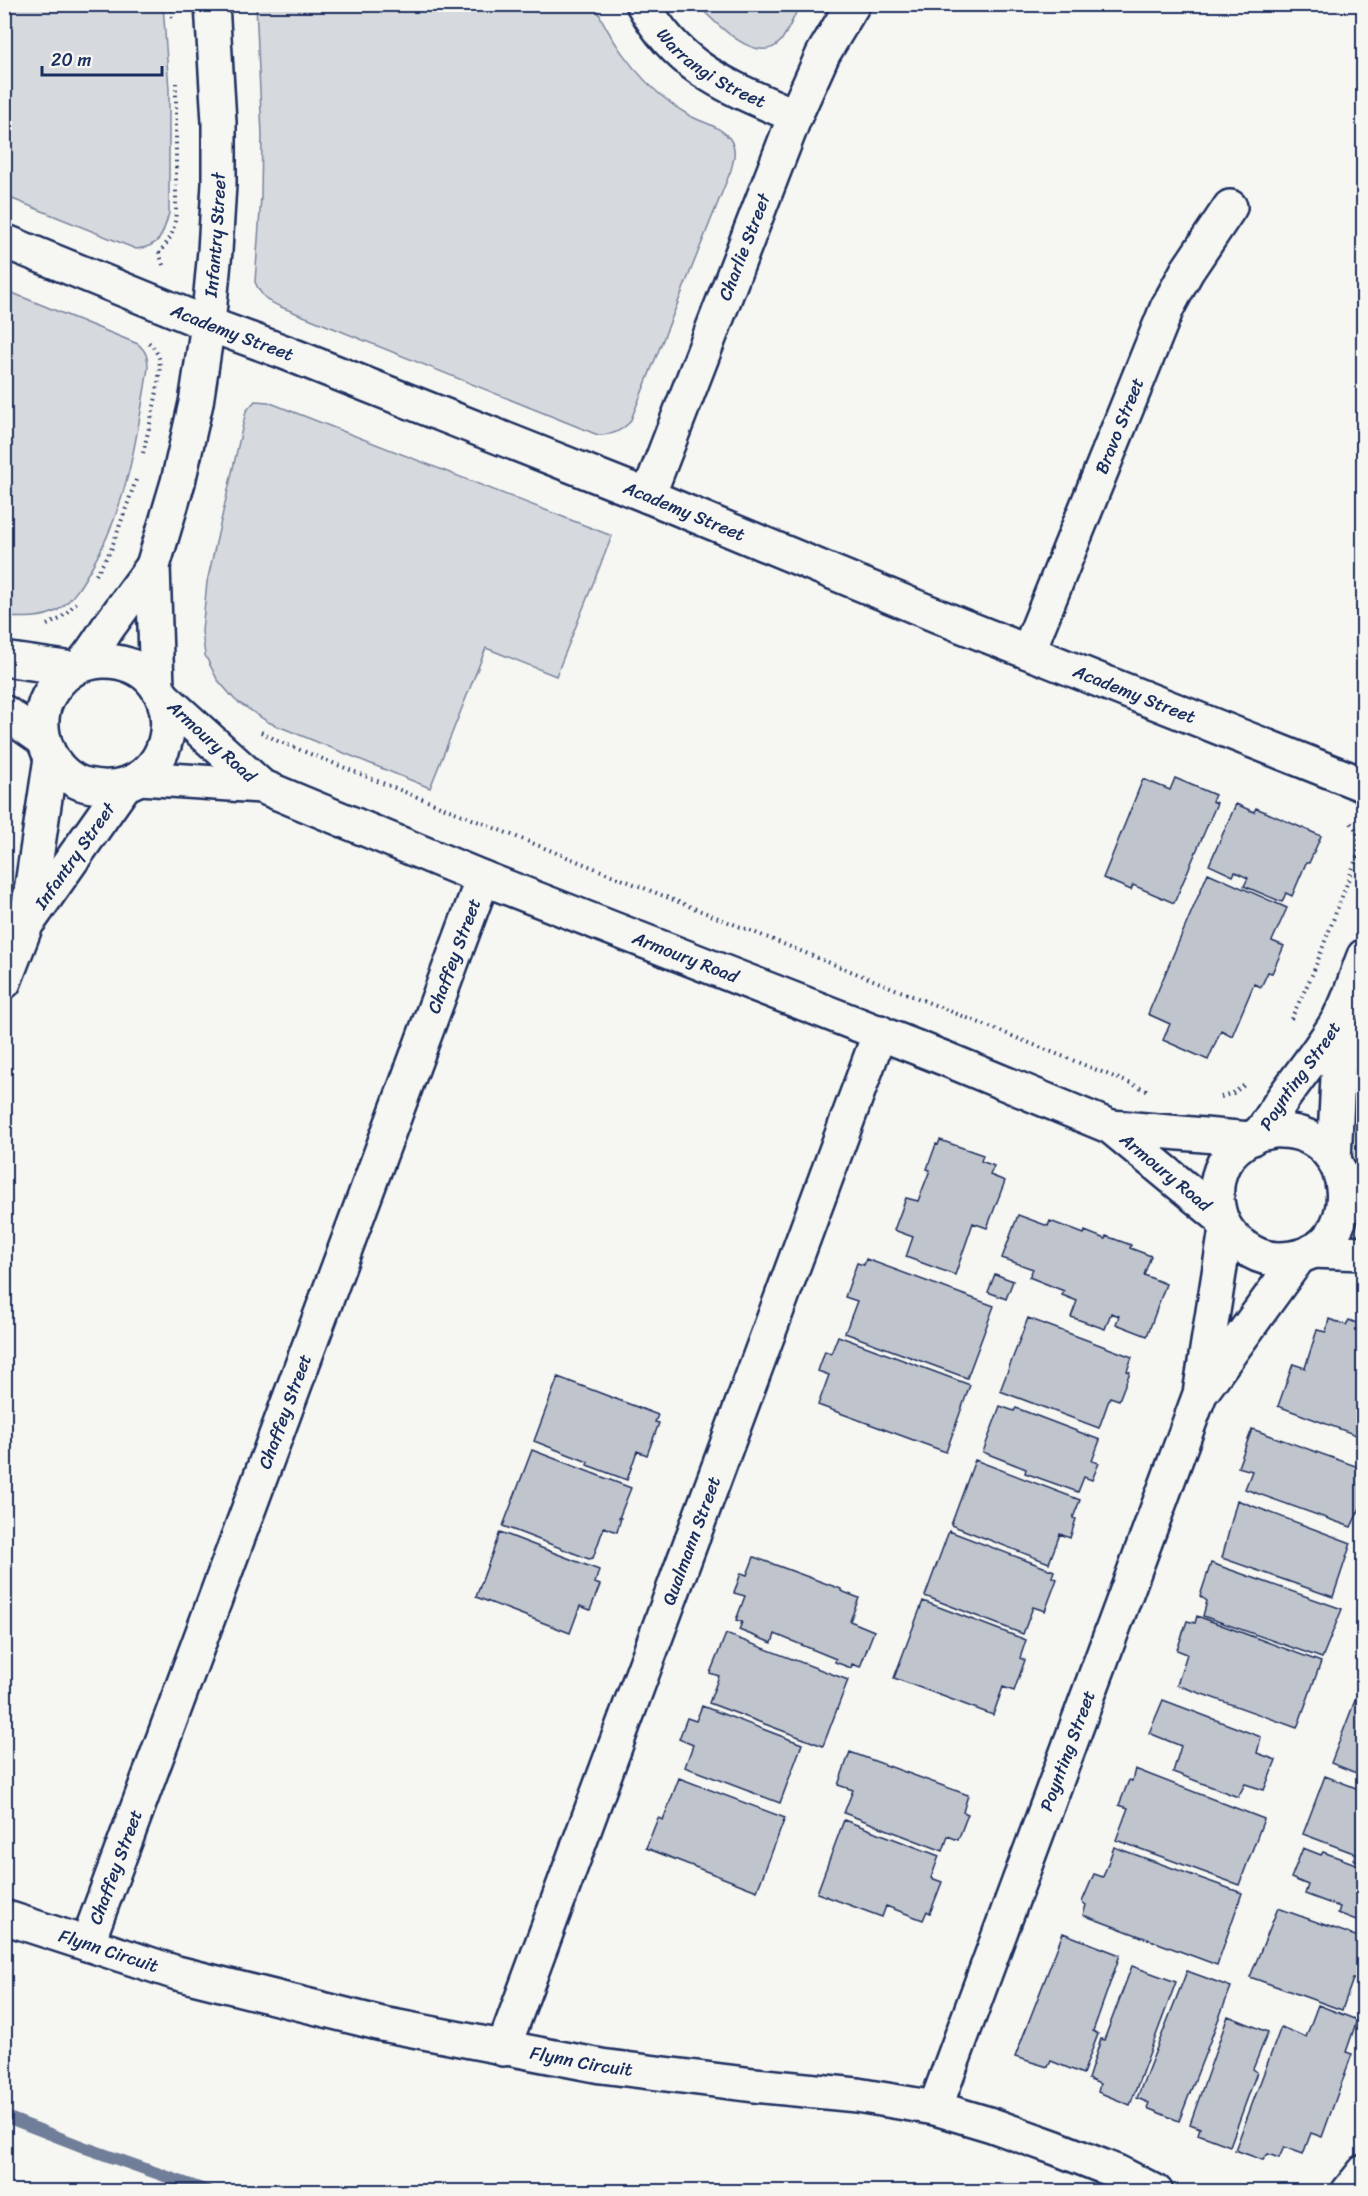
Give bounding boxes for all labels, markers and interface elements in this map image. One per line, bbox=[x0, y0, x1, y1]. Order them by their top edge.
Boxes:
street label: Warrangi Street bbox=[648, 21, 771, 117]
scale bar bbox=[42, 39, 162, 77]
text: 20 m bbox=[51, 44, 91, 76]
street label: Infantry Street bbox=[195, 172, 235, 300]
street label: Charlie Street bbox=[709, 188, 780, 305]
street label: Academy Street bbox=[165, 294, 299, 370]
street label: Bravo Street bbox=[1086, 372, 1153, 479]
street label: Academy Street bbox=[618, 471, 750, 551]
street label: Academy Street bbox=[1068, 655, 1201, 733]
street label: Armoury Road bbox=[159, 691, 265, 792]
street label: Infantry Street bbox=[25, 795, 124, 917]
street label: Chaffey Street bbox=[418, 894, 490, 1018]
street label: Armoury Road bbox=[627, 922, 745, 993]
street label: Poynting Street bbox=[1251, 1015, 1350, 1137]
street label: Armoury Road bbox=[1112, 1124, 1220, 1221]
street label: Chaffey Street bbox=[249, 1349, 321, 1474]
street label: Qualmann Street bbox=[653, 1472, 730, 1610]
street label: Poynting Street bbox=[1030, 1685, 1105, 1816]
street label: Chaffey Street bbox=[80, 1805, 152, 1929]
street label: Flynn Circuit bbox=[54, 1920, 163, 1982]
street label: Flynn Circuit bbox=[527, 2037, 635, 2086]

